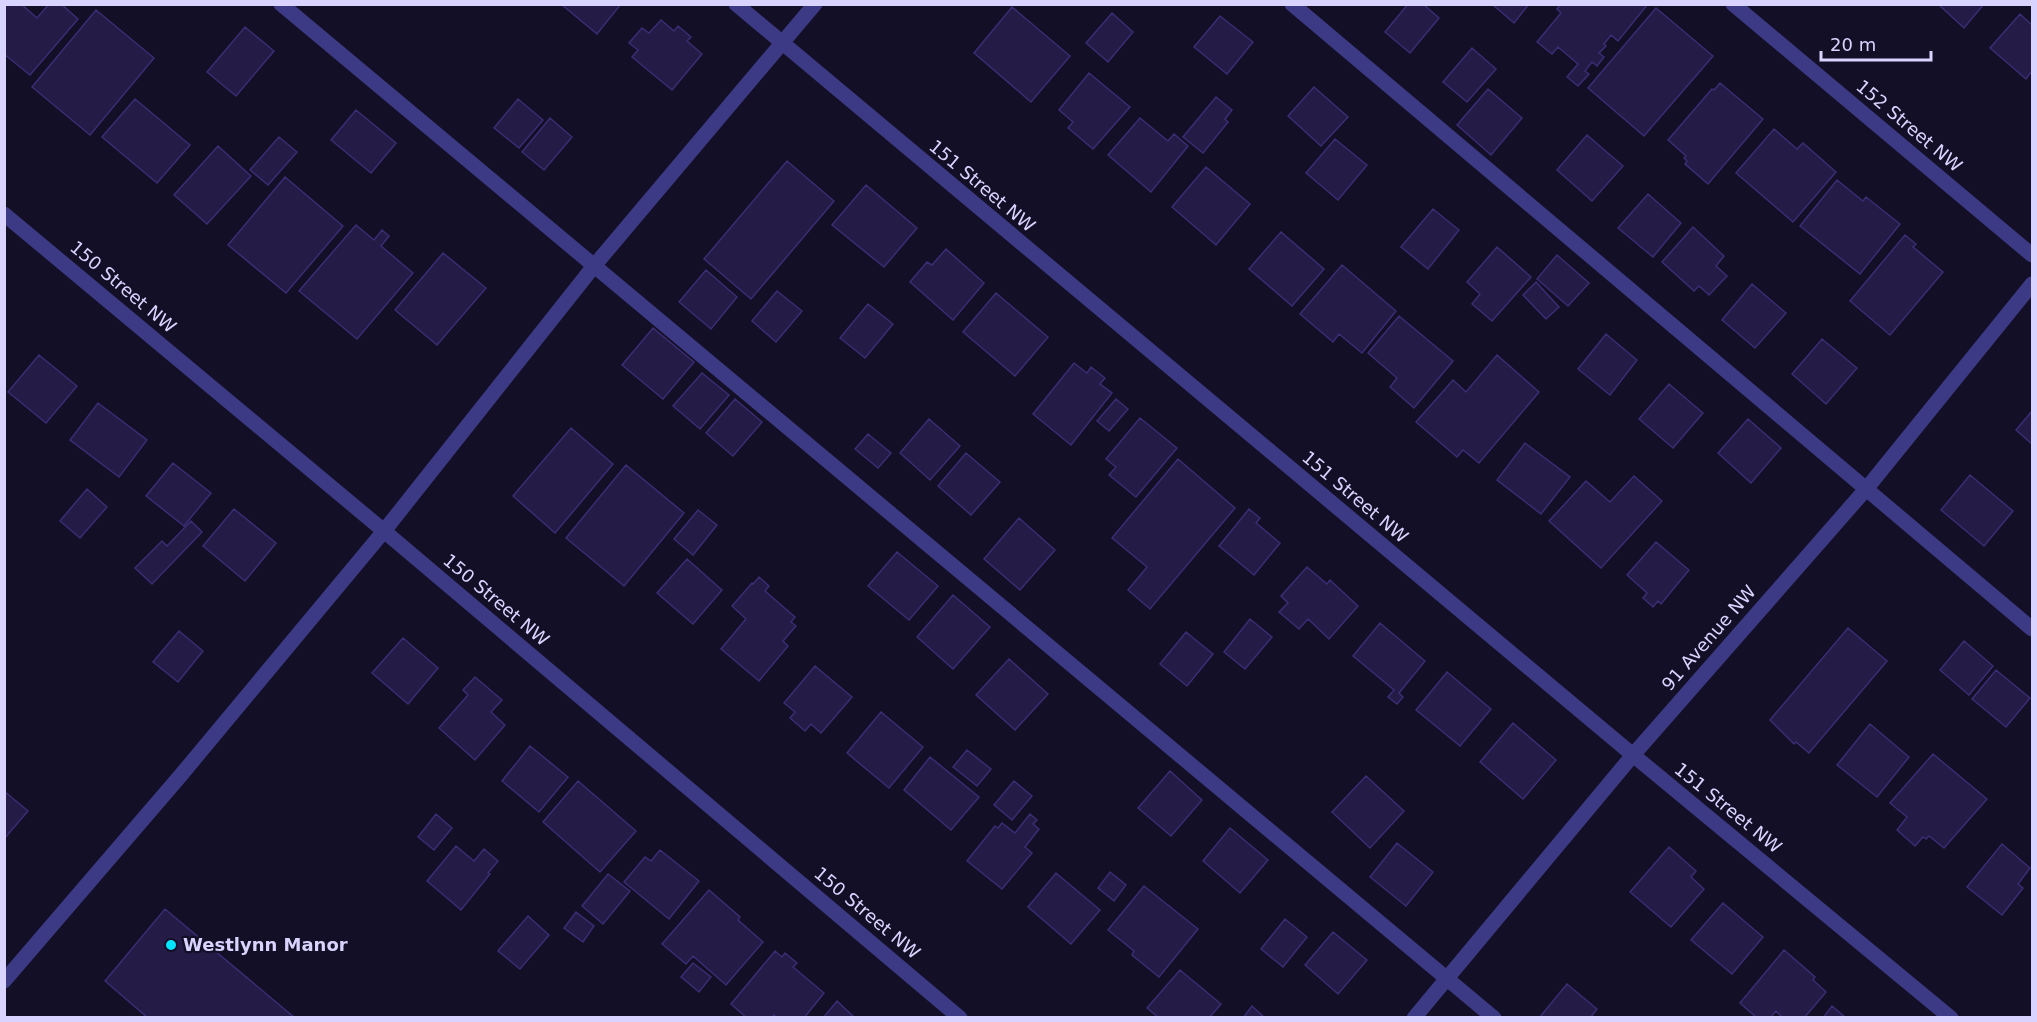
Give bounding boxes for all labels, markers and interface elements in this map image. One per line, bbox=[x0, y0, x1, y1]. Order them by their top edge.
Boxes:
scale bar bbox=[1821, 24, 1930, 62]
text: 20 m bbox=[1830, 34, 1876, 55]
street label: 152 Street NW bbox=[1852, 75, 1967, 176]
street label: 151 Street NW bbox=[925, 135, 1040, 236]
street label: 150 Street NW bbox=[66, 236, 181, 337]
street label: 151 Street NW bbox=[1298, 446, 1413, 547]
street label: 150 Street NW bbox=[439, 549, 554, 650]
street label: 91 Avenue NW bbox=[1657, 581, 1760, 695]
street label: 151 Street NW bbox=[1671, 758, 1786, 857]
street label: 150 Street NW bbox=[810, 862, 925, 963]
place label: Westlynn Manor bbox=[183, 934, 348, 955]
marker: Westlynn Manor bbox=[164, 938, 178, 952]

